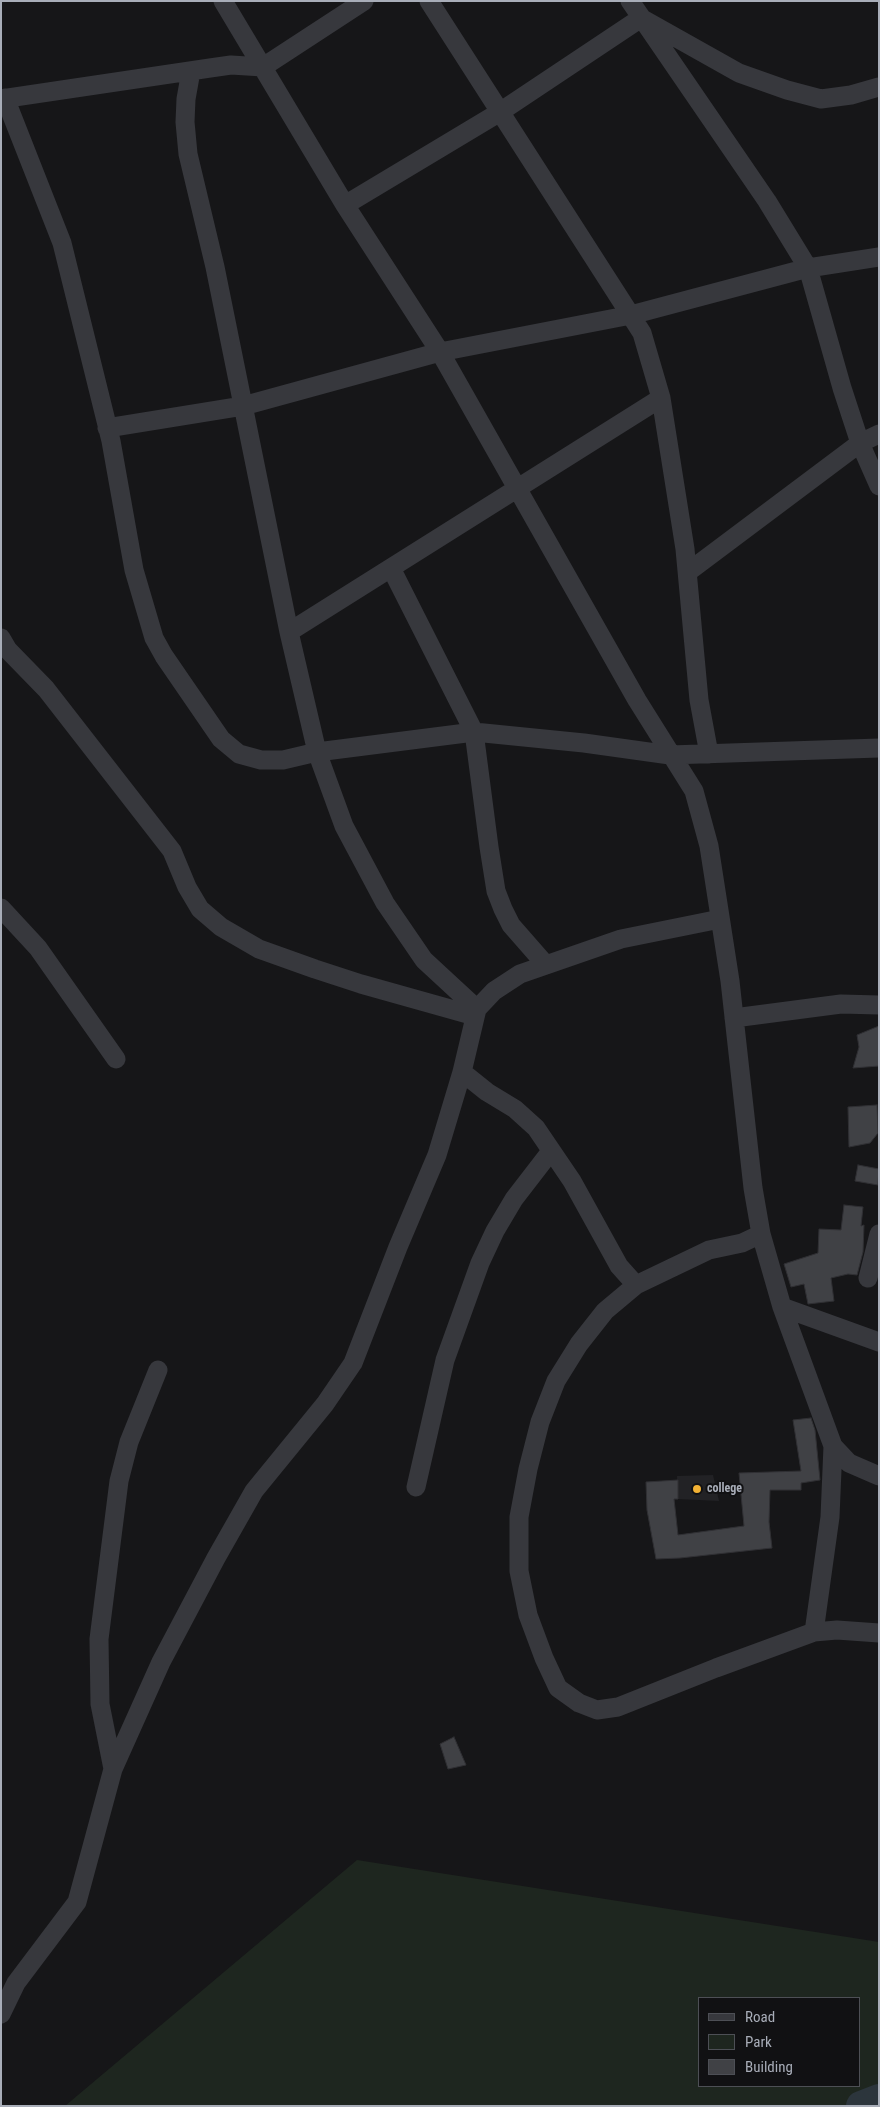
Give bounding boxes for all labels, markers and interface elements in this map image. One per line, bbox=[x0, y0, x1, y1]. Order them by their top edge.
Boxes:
place label: college bbox=[707, 1482, 742, 1496]
marker: college bbox=[691, 1483, 703, 1495]
legend bbox=[698, 1997, 860, 2087]
text: Road bbox=[745, 2008, 775, 2026]
text: Park bbox=[745, 2033, 772, 2051]
text: Building bbox=[745, 2058, 793, 2076]

